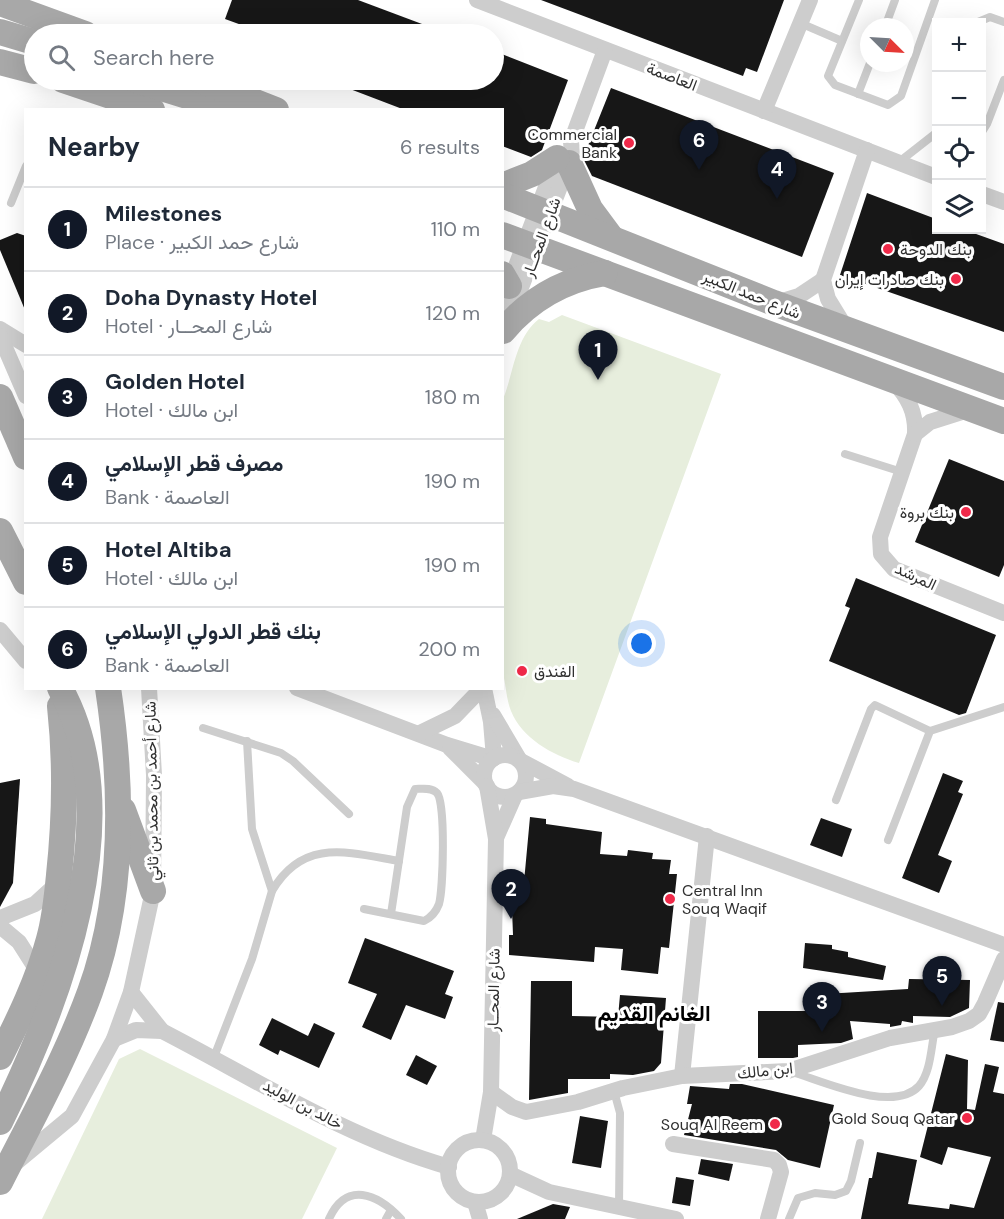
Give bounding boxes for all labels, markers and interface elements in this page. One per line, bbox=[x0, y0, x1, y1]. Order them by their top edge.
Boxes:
north arrow bbox=[860, 18, 914, 72]
map controls bbox=[932, 18, 986, 234]
button: + bbox=[932, 18, 986, 72]
search box bbox=[24, 24, 504, 90]
icon: search bbox=[45, 41, 78, 74]
text: Search here bbox=[93, 43, 214, 72]
street label: العاصمة bbox=[644, 57, 700, 96]
button: − bbox=[932, 72, 986, 126]
pin: 6 bbox=[680, 120, 718, 170]
place label: Commercial Bank bbox=[528, 124, 617, 163]
button: locate bbox=[932, 126, 986, 180]
text: Nearby bbox=[48, 130, 140, 164]
text: 6 results bbox=[400, 134, 480, 160]
marker: Commercial Bank bbox=[622, 136, 636, 150]
pin: 4 bbox=[758, 150, 796, 199]
button: layers bbox=[932, 180, 986, 234]
street label: شارع المحــار bbox=[517, 194, 567, 281]
text: Milestones bbox=[105, 199, 222, 228]
text: 1 bbox=[64, 216, 71, 242]
text: 110 m bbox=[431, 216, 480, 242]
text: Place · شارع حمد الكبير bbox=[105, 229, 299, 255]
place label: بنك الدوحة bbox=[900, 239, 972, 260]
marker: بنك الدوحة bbox=[881, 242, 895, 256]
street label: شارع حمد الكبير bbox=[699, 265, 804, 325]
place label: بنك صادرات إيران bbox=[835, 269, 944, 290]
marker: بنك صادرات إيران bbox=[949, 272, 963, 286]
text: Doha Dynasty Hotel bbox=[105, 283, 317, 312]
text: 2 bbox=[62, 300, 73, 326]
text: 120 m bbox=[426, 300, 480, 326]
text: Hotel · شارع المحــار bbox=[105, 313, 272, 339]
pin: 1 bbox=[578, 330, 618, 380]
text: Golden Hotel bbox=[105, 367, 245, 396]
text: 3 bbox=[61, 384, 74, 410]
text: 180 m bbox=[425, 384, 480, 410]
text: Hotel · ابن مالك bbox=[105, 397, 238, 423]
text: مصرف قطر الإسلامي bbox=[105, 449, 283, 478]
text: 4 bbox=[61, 468, 74, 494]
text: 190 m bbox=[424, 468, 480, 494]
text: Bank · العاصمة bbox=[105, 484, 230, 510]
place label: بنك بروة bbox=[900, 502, 954, 523]
marker: بنك بروة bbox=[959, 505, 973, 519]
text: Hotel Altiba bbox=[105, 535, 232, 564]
text: 5 bbox=[61, 552, 74, 578]
text: 190 m bbox=[424, 552, 480, 578]
street label: المرشد bbox=[892, 558, 940, 595]
text: Hotel · ابن مالك bbox=[105, 565, 238, 591]
text: بنك قطر الدولي الإسلامي bbox=[105, 617, 321, 646]
your location bbox=[627, 629, 656, 658]
text: 6 bbox=[61, 636, 74, 662]
text: 200 m bbox=[418, 636, 480, 662]
text: Bank · العاصمة bbox=[105, 652, 230, 678]
place label: الفندق bbox=[534, 661, 575, 682]
marker: الفندق bbox=[515, 664, 529, 678]
street label: شارع أحمد بن محمد بن ثاني bbox=[139, 701, 167, 881]
pin: 2 bbox=[492, 870, 530, 919]
place label: Central Inn Souq Waqif bbox=[682, 880, 767, 919]
marker: Central Inn Souq Waqif bbox=[663, 892, 677, 906]
street label: شارع المحــار bbox=[482, 948, 506, 1033]
pin: 5 bbox=[922, 956, 962, 1006]
pin: 3 bbox=[802, 982, 842, 1032]
district label: الغانم القديم bbox=[597, 999, 711, 1028]
street label: ابن مالك bbox=[736, 1057, 794, 1084]
street label: خالد بن الوليد bbox=[259, 1075, 346, 1134]
place label: Gold Souq Qatar bbox=[832, 1108, 955, 1129]
marker: Gold Souq Qatar bbox=[960, 1111, 974, 1125]
place label: Souq Al Reem bbox=[661, 1114, 763, 1135]
marker: Souq Al Reem bbox=[768, 1117, 782, 1131]

